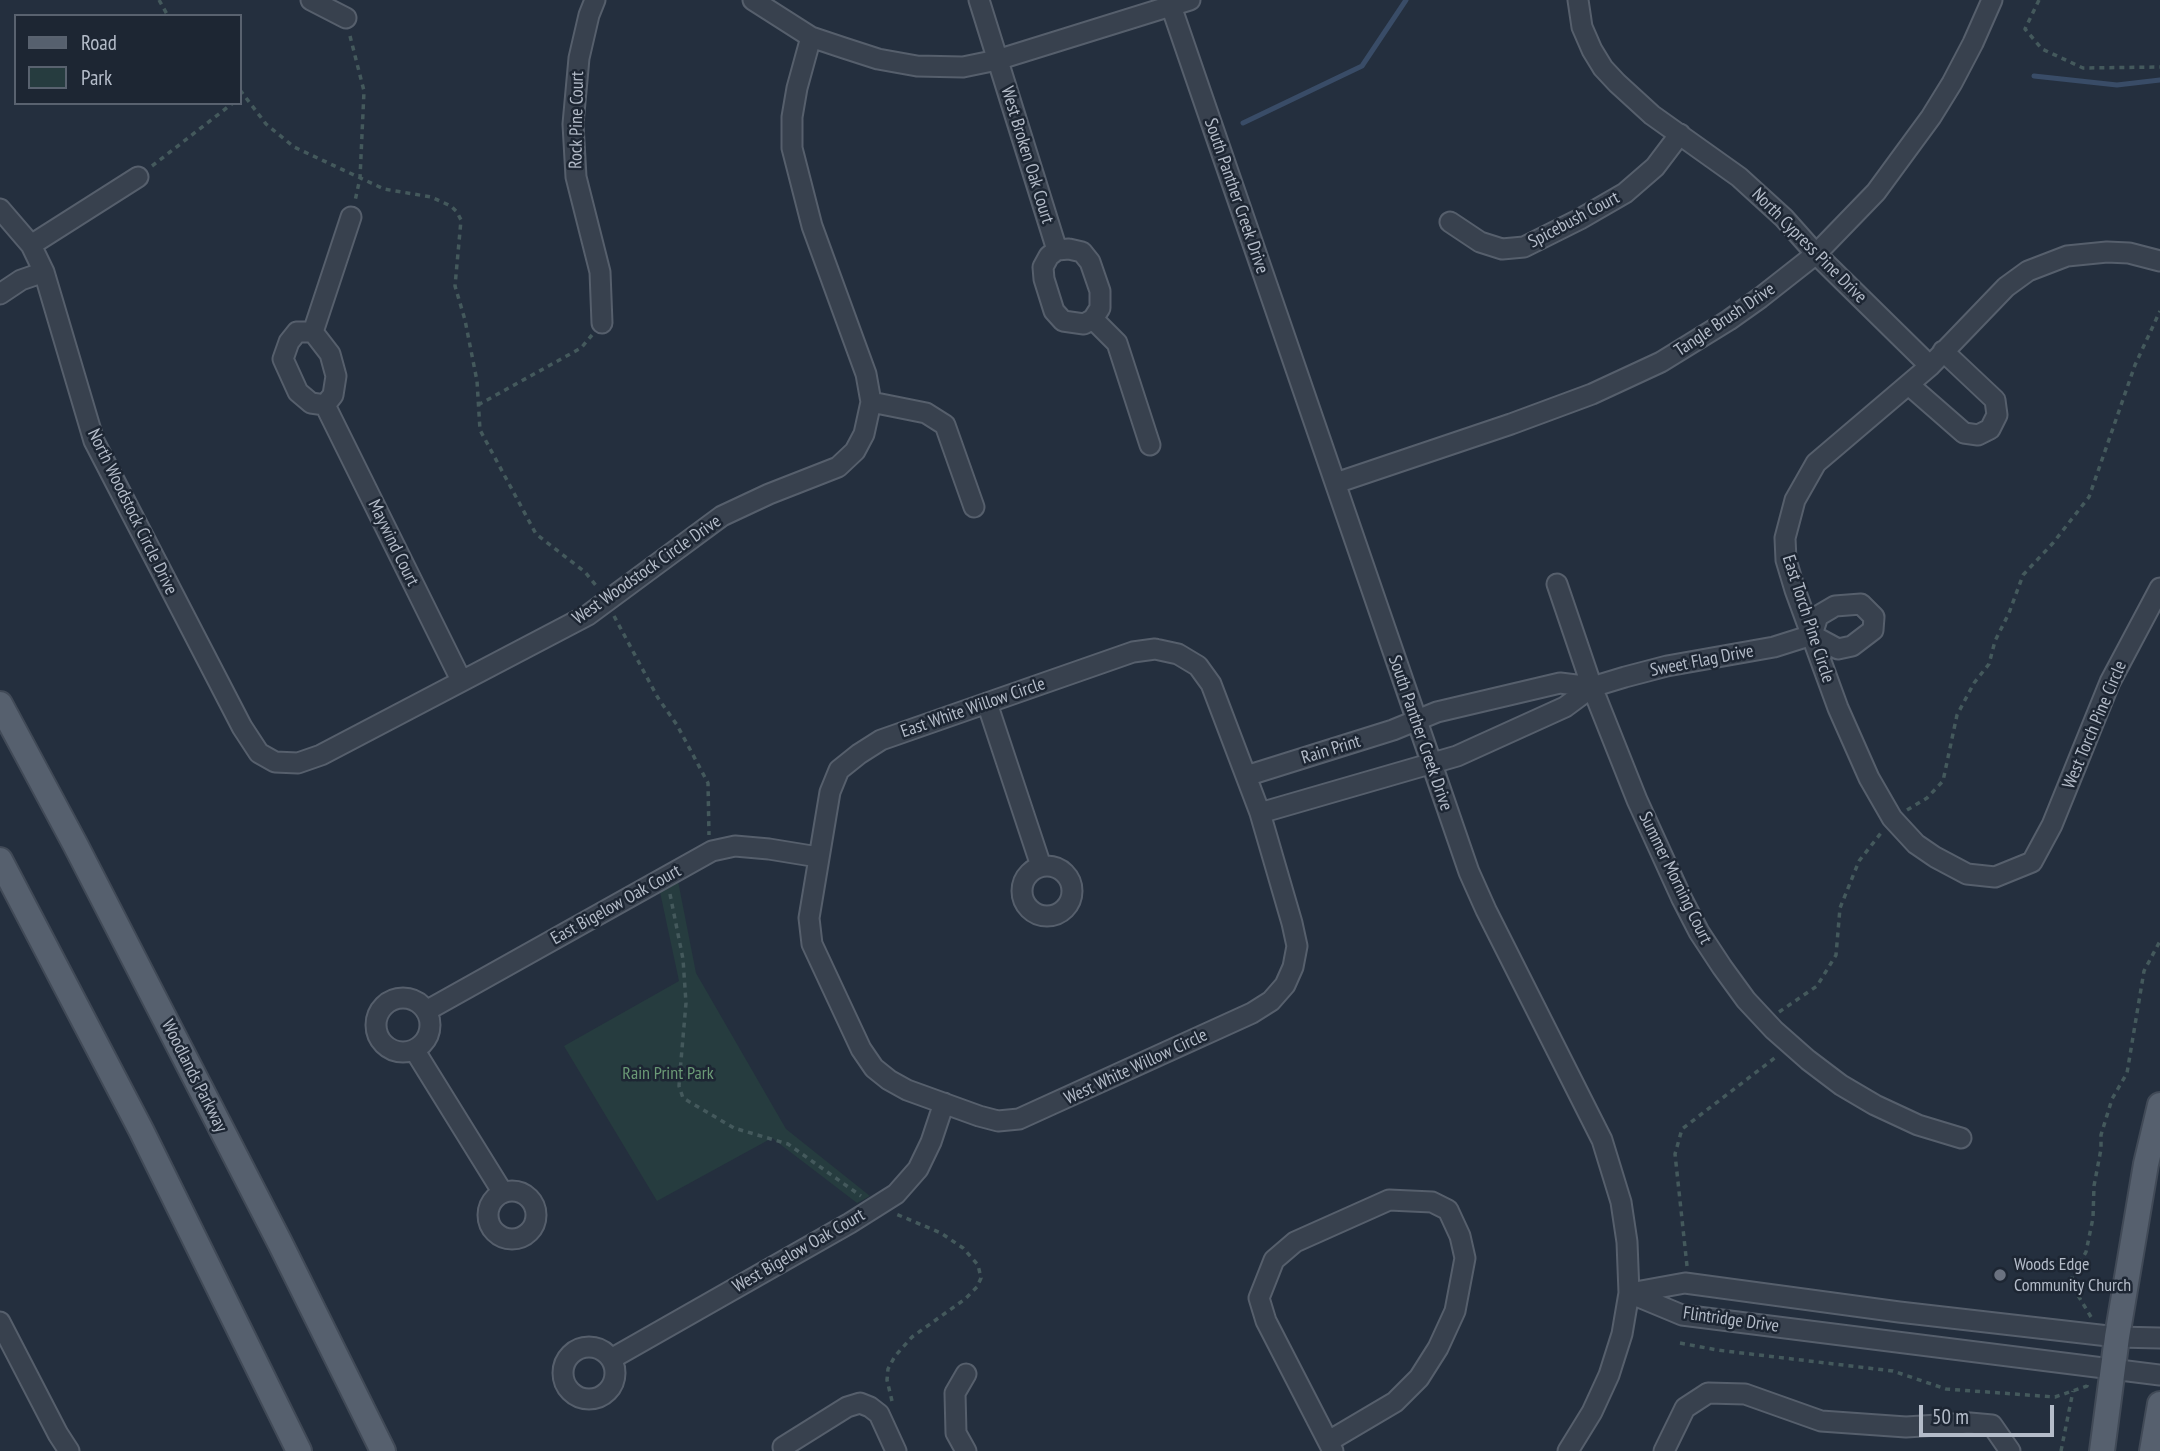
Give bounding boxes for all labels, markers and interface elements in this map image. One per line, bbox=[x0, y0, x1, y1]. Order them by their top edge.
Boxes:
legend bbox=[14, 14, 242, 105]
text: Road bbox=[81, 29, 117, 56]
text: Park bbox=[81, 64, 112, 91]
street label: Rock Pine Court bbox=[565, 71, 589, 169]
street label: West Broken Oak Court bbox=[996, 84, 1058, 226]
street label: South Panther Creek Drive bbox=[1199, 115, 1273, 277]
street label: North Cypress Pine Drive bbox=[1747, 184, 1871, 308]
street label: Spicebush Court bbox=[1525, 187, 1623, 253]
street label: Tangle Brush Drive bbox=[1671, 278, 1779, 362]
street label: North Woodstock Circle Drive bbox=[82, 426, 182, 598]
street label: Maywind Court bbox=[363, 496, 423, 590]
street label: West Woodstock Circle Drive bbox=[569, 511, 725, 629]
street label: East Torch Pine Circle bbox=[1777, 552, 1839, 686]
street label: Sweet Flag Drive bbox=[1649, 640, 1755, 682]
street label: South Panther Creek Drive bbox=[1383, 652, 1457, 814]
street label: West Torch Pine Circle bbox=[2058, 658, 2132, 792]
street label: East White Willow Circle bbox=[898, 673, 1048, 743]
street label: Rain Print bbox=[1299, 731, 1363, 769]
street label: Summer Morning Court bbox=[1634, 808, 1716, 948]
street label: East Bigelow Oak Court bbox=[547, 860, 685, 950]
street label: Woodlands Parkway bbox=[156, 1016, 232, 1136]
street label: West White Willow Circle bbox=[1061, 1024, 1211, 1110]
park label: Rain Print Park bbox=[622, 1063, 714, 1085]
street label: West Bigelow Oak Court bbox=[729, 1204, 869, 1298]
place label: Woods Edge Community Church bbox=[2014, 1254, 2131, 1296]
marker: Woods Edge Community Church bbox=[1992, 1267, 2008, 1283]
street label: Flintridge Drive bbox=[1682, 1303, 1780, 1337]
scale bar bbox=[1922, 1392, 2057, 1436]
text: 50 m bbox=[1932, 1403, 1969, 1430]

